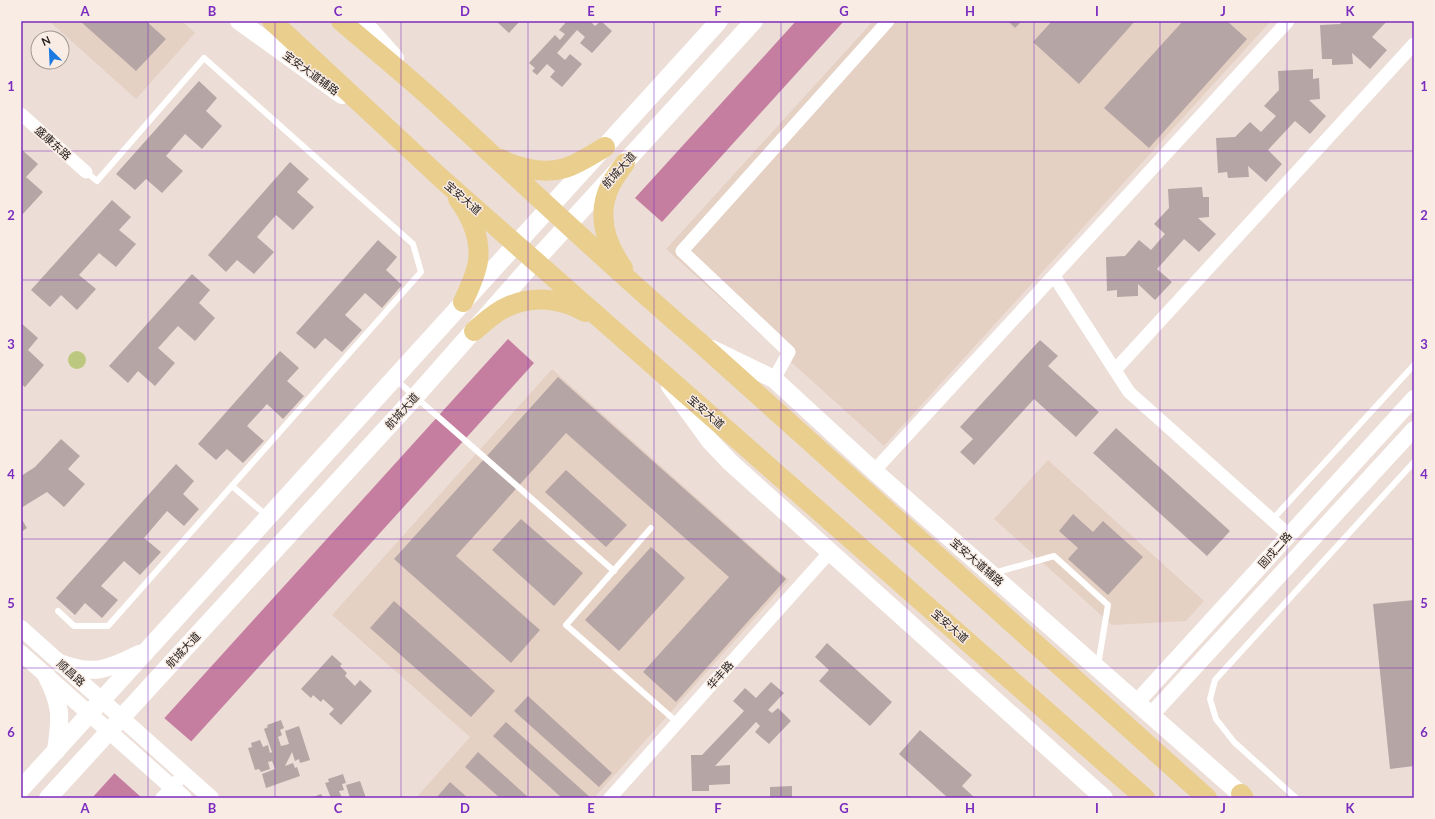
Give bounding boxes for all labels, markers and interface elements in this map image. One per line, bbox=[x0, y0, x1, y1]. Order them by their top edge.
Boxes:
text: A bbox=[79, 3, 90, 19]
text: B bbox=[208, 3, 217, 19]
text: C bbox=[334, 3, 343, 19]
text: D bbox=[460, 3, 470, 19]
text: E bbox=[587, 3, 595, 19]
text: F bbox=[714, 3, 722, 19]
text: G bbox=[839, 3, 849, 19]
text: H bbox=[965, 3, 975, 19]
text: I bbox=[1095, 3, 1099, 19]
text: J bbox=[1220, 3, 1226, 19]
text: K bbox=[1346, 3, 1356, 19]
north arrow bbox=[30, 30, 70, 70]
text: N bbox=[39, 33, 52, 48]
street label: 宝安大道辅路 bbox=[281, 48, 342, 97]
text: 1 bbox=[7, 78, 15, 94]
text: 1 bbox=[1420, 78, 1428, 94]
street label: 盛康东路 bbox=[33, 123, 74, 162]
street label: 航城大道 bbox=[599, 149, 638, 190]
street label: 宝安大道 bbox=[442, 178, 484, 217]
text: 2 bbox=[7, 207, 15, 223]
text: 2 bbox=[1420, 207, 1428, 223]
text: 3 bbox=[7, 336, 15, 352]
text: 3 bbox=[1420, 336, 1428, 352]
street label: 航城大道 bbox=[382, 390, 421, 431]
street label: 宝安大道 bbox=[685, 392, 727, 431]
text: 4 bbox=[7, 466, 15, 482]
text: 4 bbox=[1420, 466, 1428, 482]
street label: 固戍二路 bbox=[1255, 529, 1294, 570]
street label: 宝安大道辅路 bbox=[948, 535, 1006, 588]
text: 5 bbox=[7, 595, 15, 611]
text: 5 bbox=[1420, 595, 1428, 611]
street label: 宝安大道 bbox=[929, 606, 971, 645]
street label: 航城大道 bbox=[163, 629, 202, 670]
street label: 顺昌路 bbox=[55, 657, 88, 688]
street label: 华丰路 bbox=[704, 658, 735, 691]
text: 6 bbox=[7, 724, 15, 740]
text: 6 bbox=[1420, 724, 1428, 740]
text: A bbox=[79, 800, 90, 816]
text: B bbox=[208, 800, 217, 816]
text: C bbox=[334, 800, 343, 816]
text: D bbox=[460, 800, 470, 816]
text: E bbox=[587, 800, 595, 816]
text: F bbox=[714, 800, 722, 816]
text: G bbox=[839, 800, 849, 816]
text: H bbox=[965, 800, 975, 816]
text: I bbox=[1095, 800, 1099, 816]
text: J bbox=[1220, 800, 1226, 816]
text: K bbox=[1346, 800, 1356, 816]

